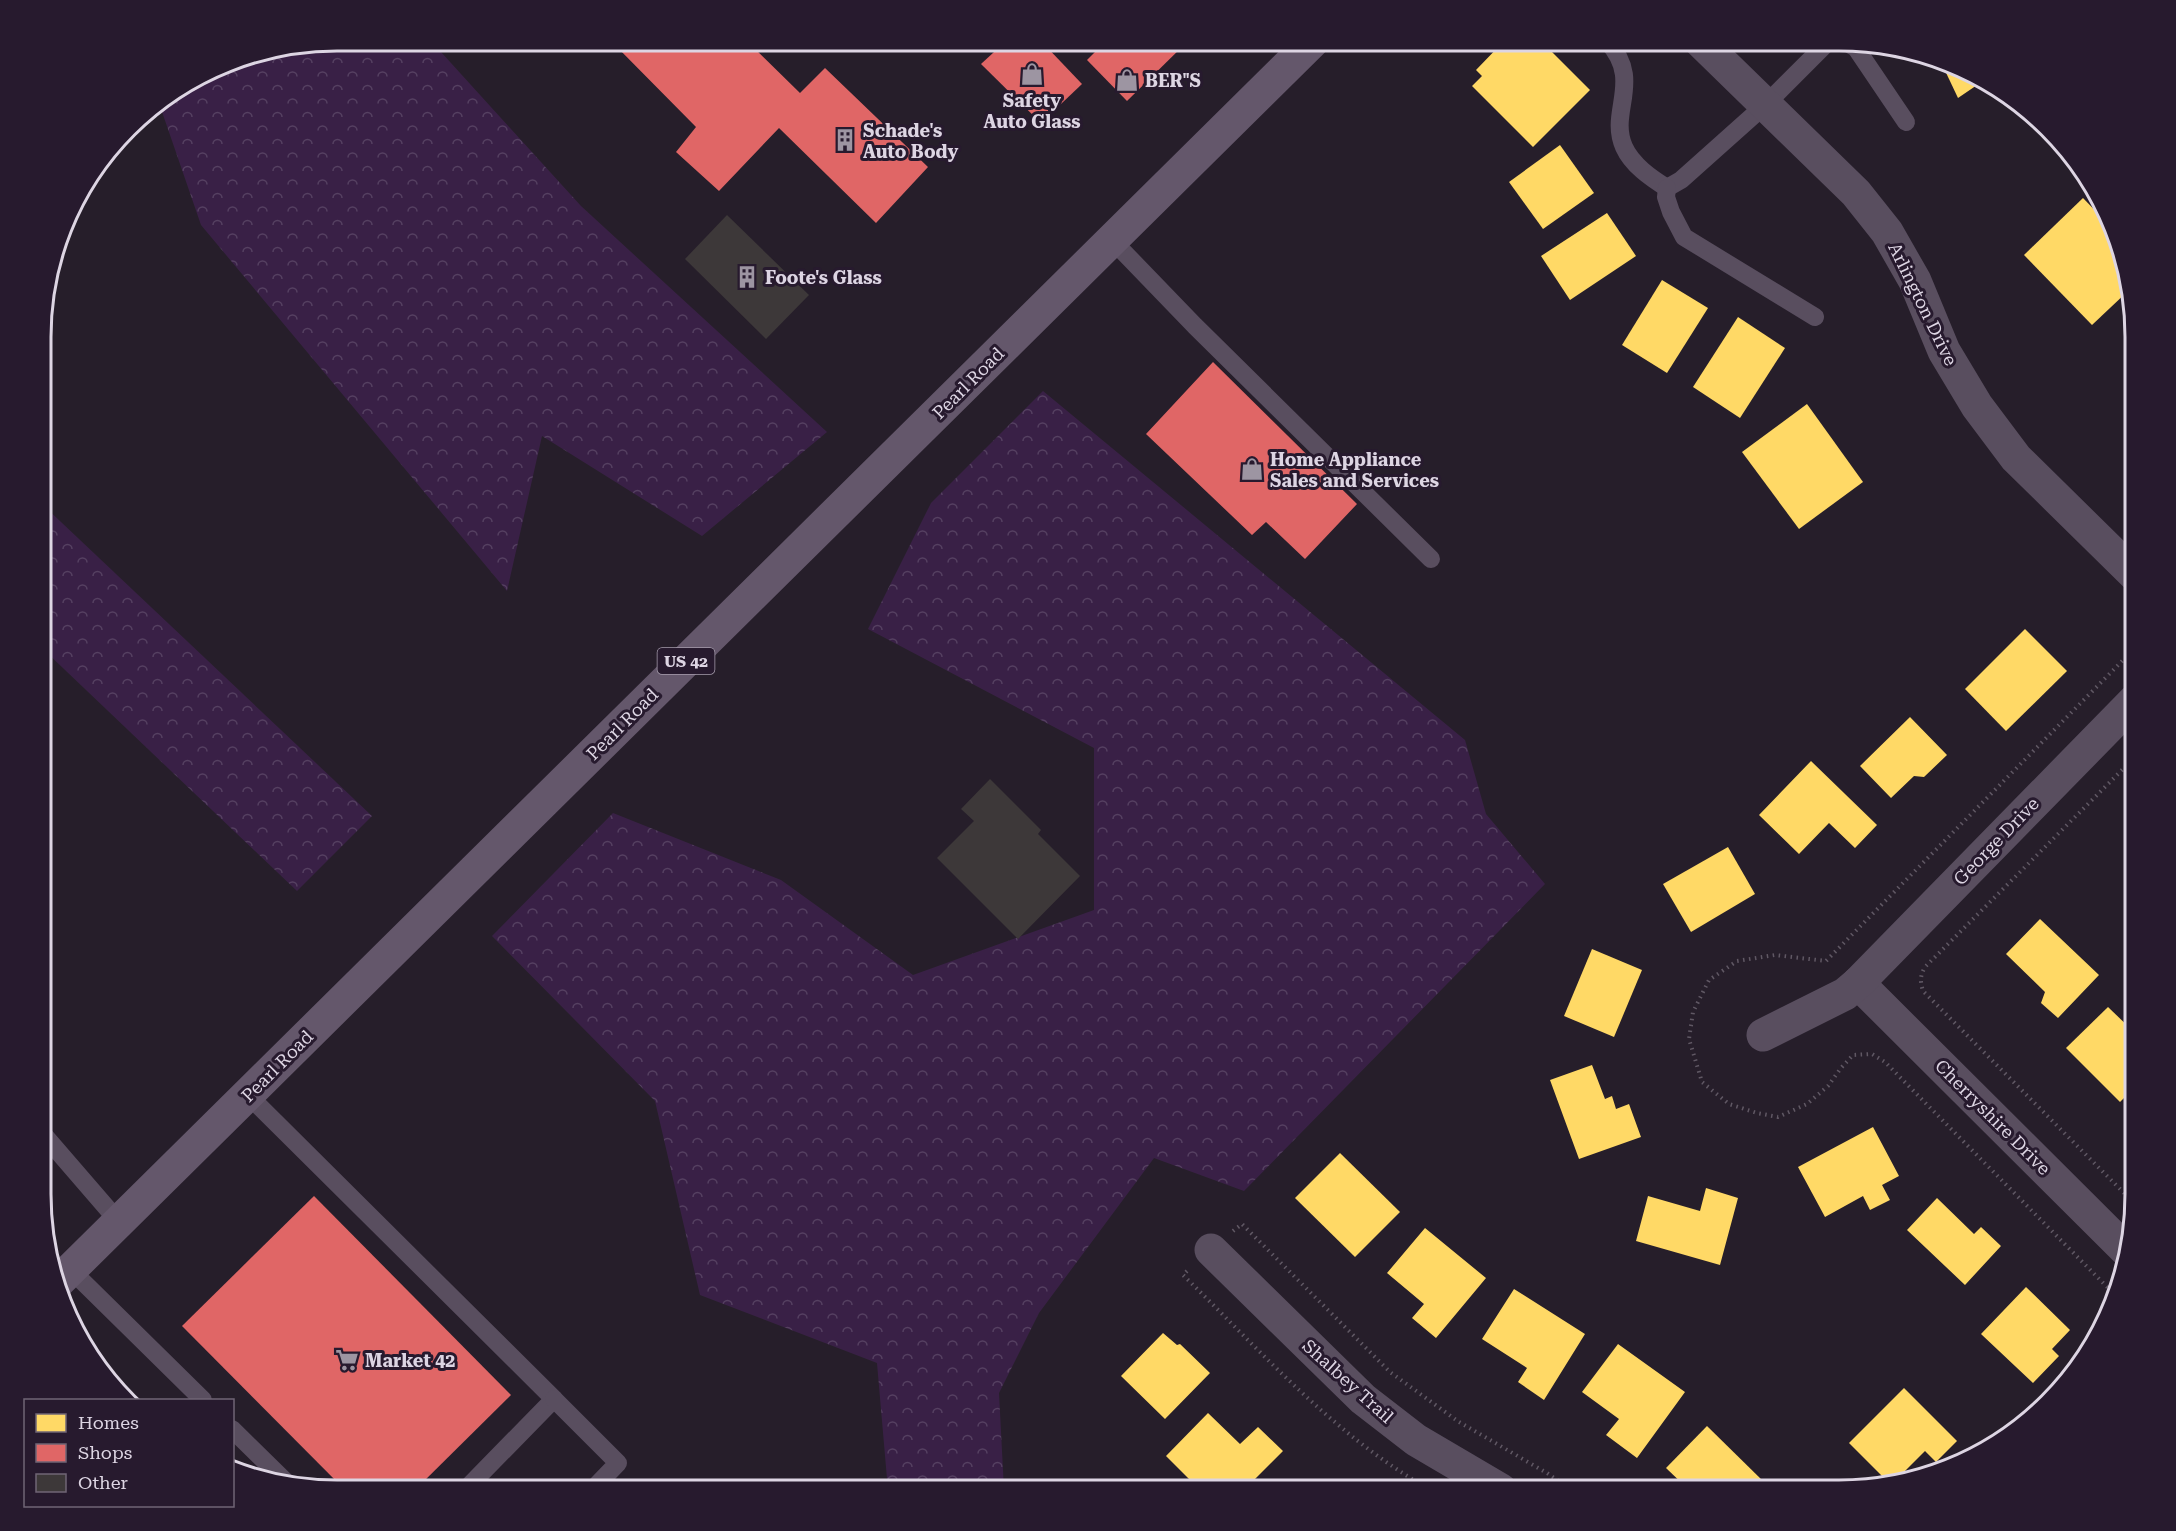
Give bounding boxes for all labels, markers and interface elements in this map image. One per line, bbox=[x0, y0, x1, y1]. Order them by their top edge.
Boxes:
shop icon: Safety Auto Glass bbox=[1019, 61, 1045, 87]
shop icon: BER"S bbox=[1114, 67, 1140, 93]
place label: BER"S bbox=[1145, 70, 1201, 91]
place label: Safety Auto Glass bbox=[983, 90, 1081, 132]
place label: Schade's Auto Body bbox=[863, 120, 959, 162]
building icon: Schade's Auto Body bbox=[832, 127, 858, 153]
street label: Arlington Drive bbox=[1884, 239, 1962, 369]
building icon: Foote's Glass bbox=[734, 264, 760, 290]
place label: Foote's Glass bbox=[765, 267, 882, 288]
street label: Pearl Road bbox=[928, 343, 1008, 423]
place label: Home Appliance Sales and Services bbox=[1270, 449, 1439, 491]
shop icon: Home Appliance Sales and Services bbox=[1239, 456, 1265, 482]
road number: US 42 bbox=[658, 648, 714, 674]
street label: Pearl Road bbox=[582, 684, 662, 764]
street label: George Drive bbox=[1949, 793, 2043, 889]
street label: Pearl Road bbox=[237, 1026, 317, 1106]
street label: Cherryshire Drive bbox=[1931, 1055, 2055, 1179]
street label: Shalbey Trail bbox=[1298, 1335, 1398, 1428]
supermarket icon: Market 42 bbox=[334, 1347, 360, 1373]
place label: Market 42 bbox=[365, 1350, 455, 1371]
legend bbox=[24, 1399, 234, 1507]
text: Homes bbox=[78, 1412, 139, 1433]
text: Shops bbox=[78, 1442, 132, 1463]
text: Other bbox=[78, 1472, 128, 1493]

